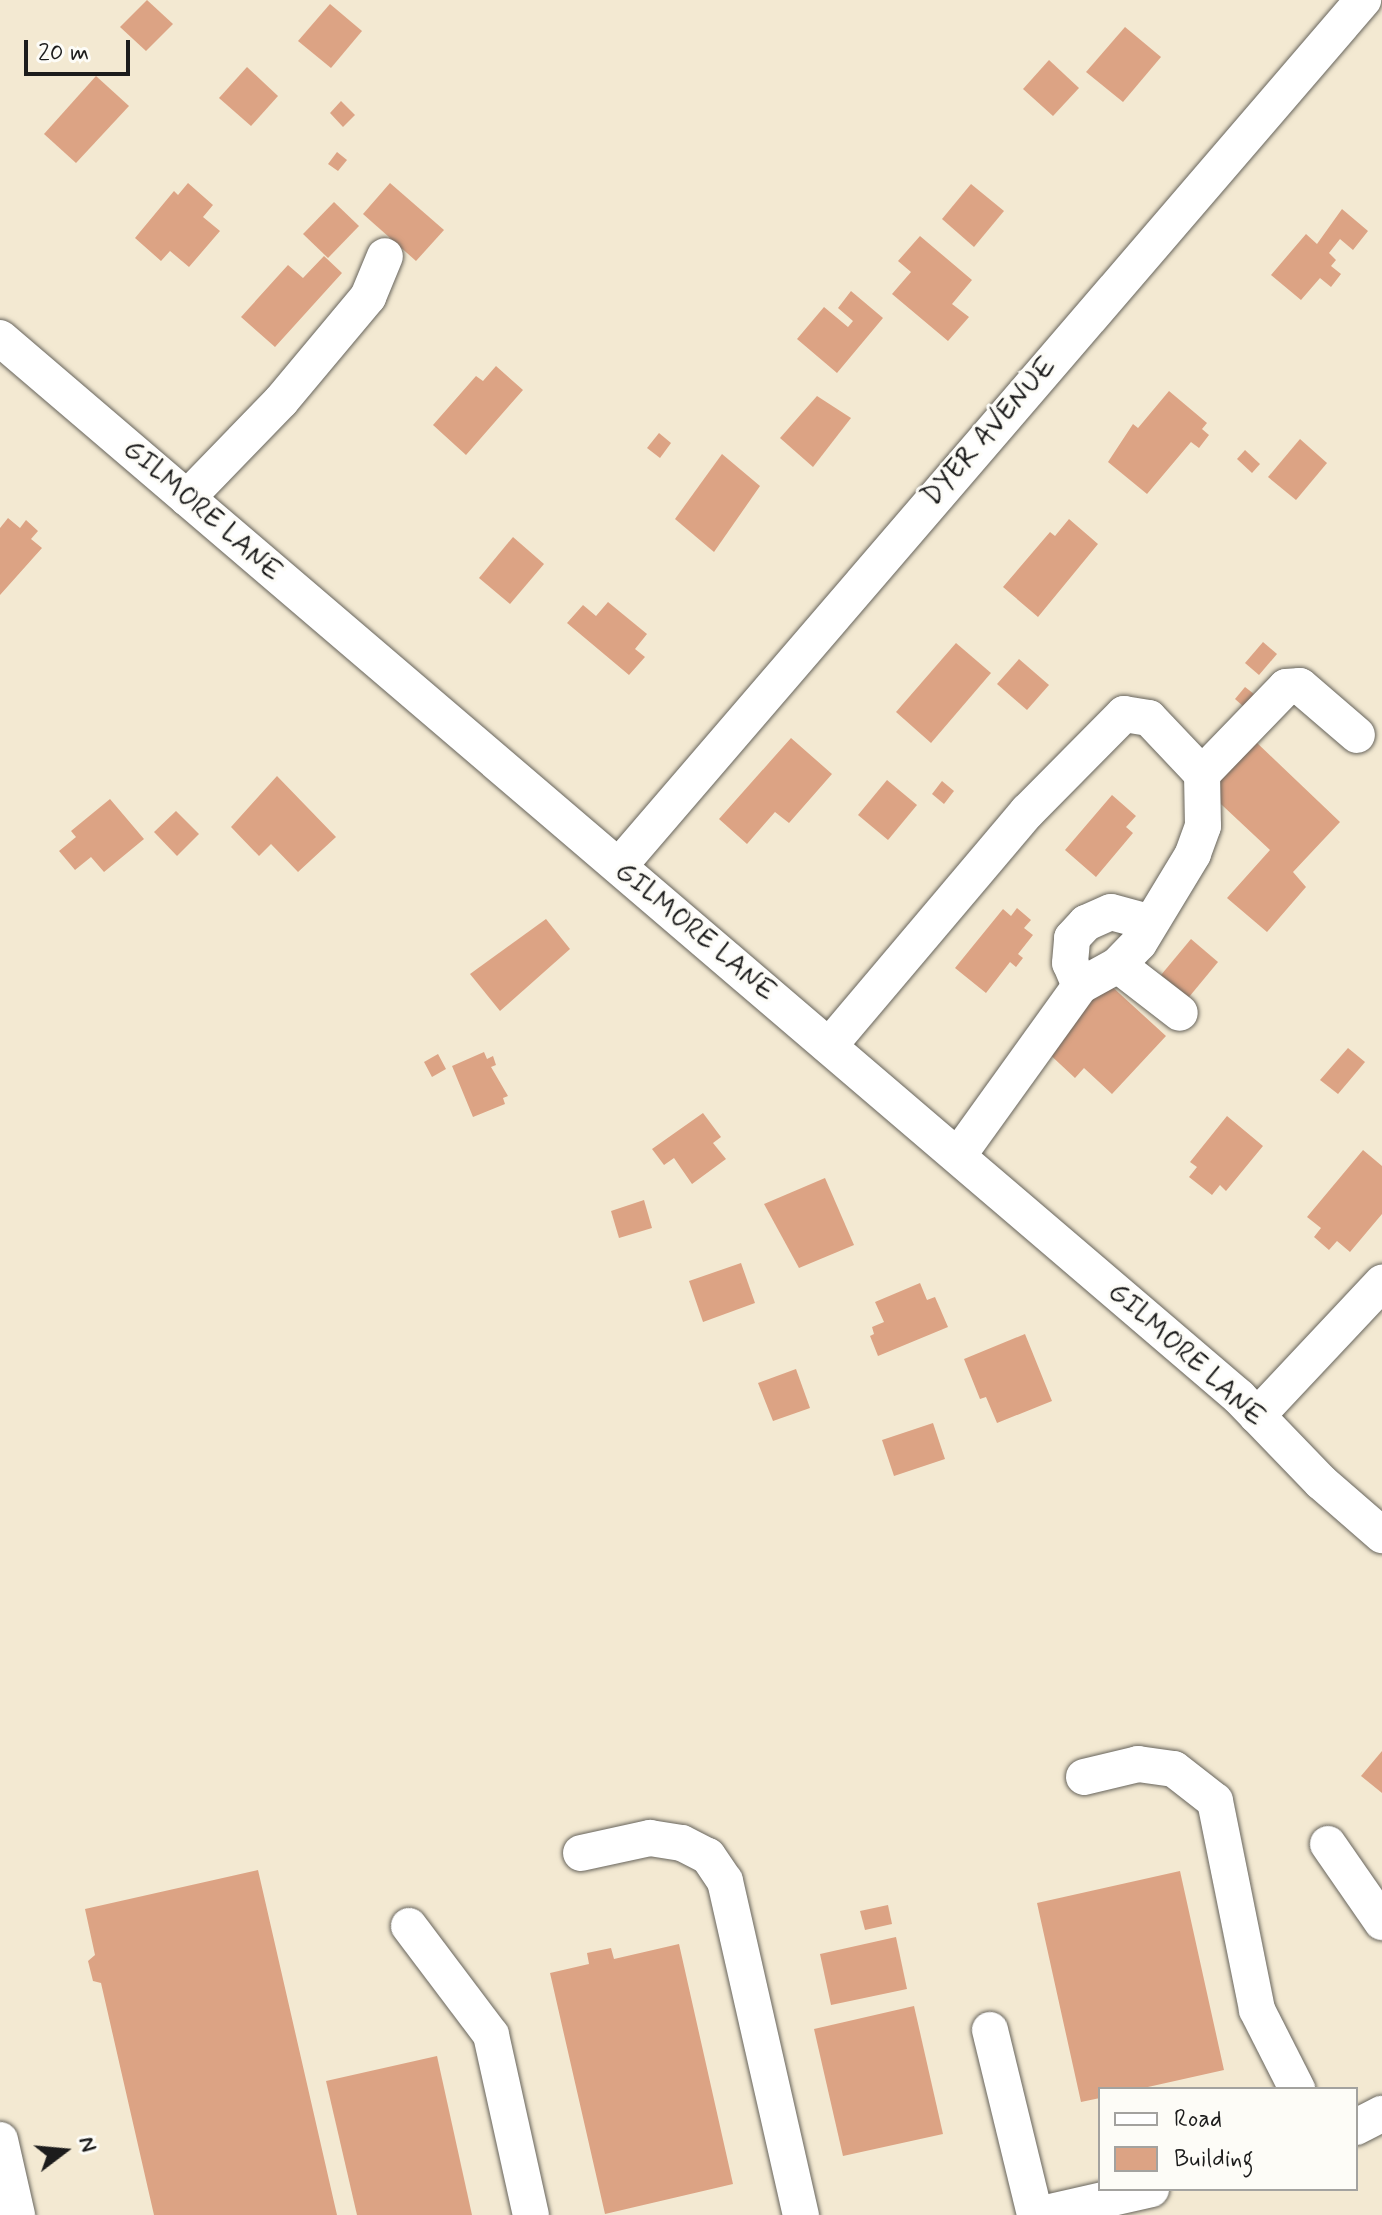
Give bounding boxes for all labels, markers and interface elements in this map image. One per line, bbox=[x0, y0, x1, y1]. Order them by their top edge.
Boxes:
scale bar bbox=[28, 24, 134, 74]
text: 20 m bbox=[38, 38, 89, 69]
street label: DYER AVENUE bbox=[916, 350, 1064, 514]
street label: GILMORE LANE bbox=[115, 432, 289, 590]
street label: GILMORE LANE bbox=[607, 854, 783, 1010]
street label: GILMORE LANE bbox=[1100, 1275, 1272, 1435]
legend bbox=[1098, 2087, 1358, 2191]
text: Road bbox=[1174, 2104, 1222, 2135]
north arrow bbox=[24, 2111, 104, 2191]
text: N bbox=[72, 2133, 103, 2155]
text: Building bbox=[1174, 2144, 1254, 2175]

